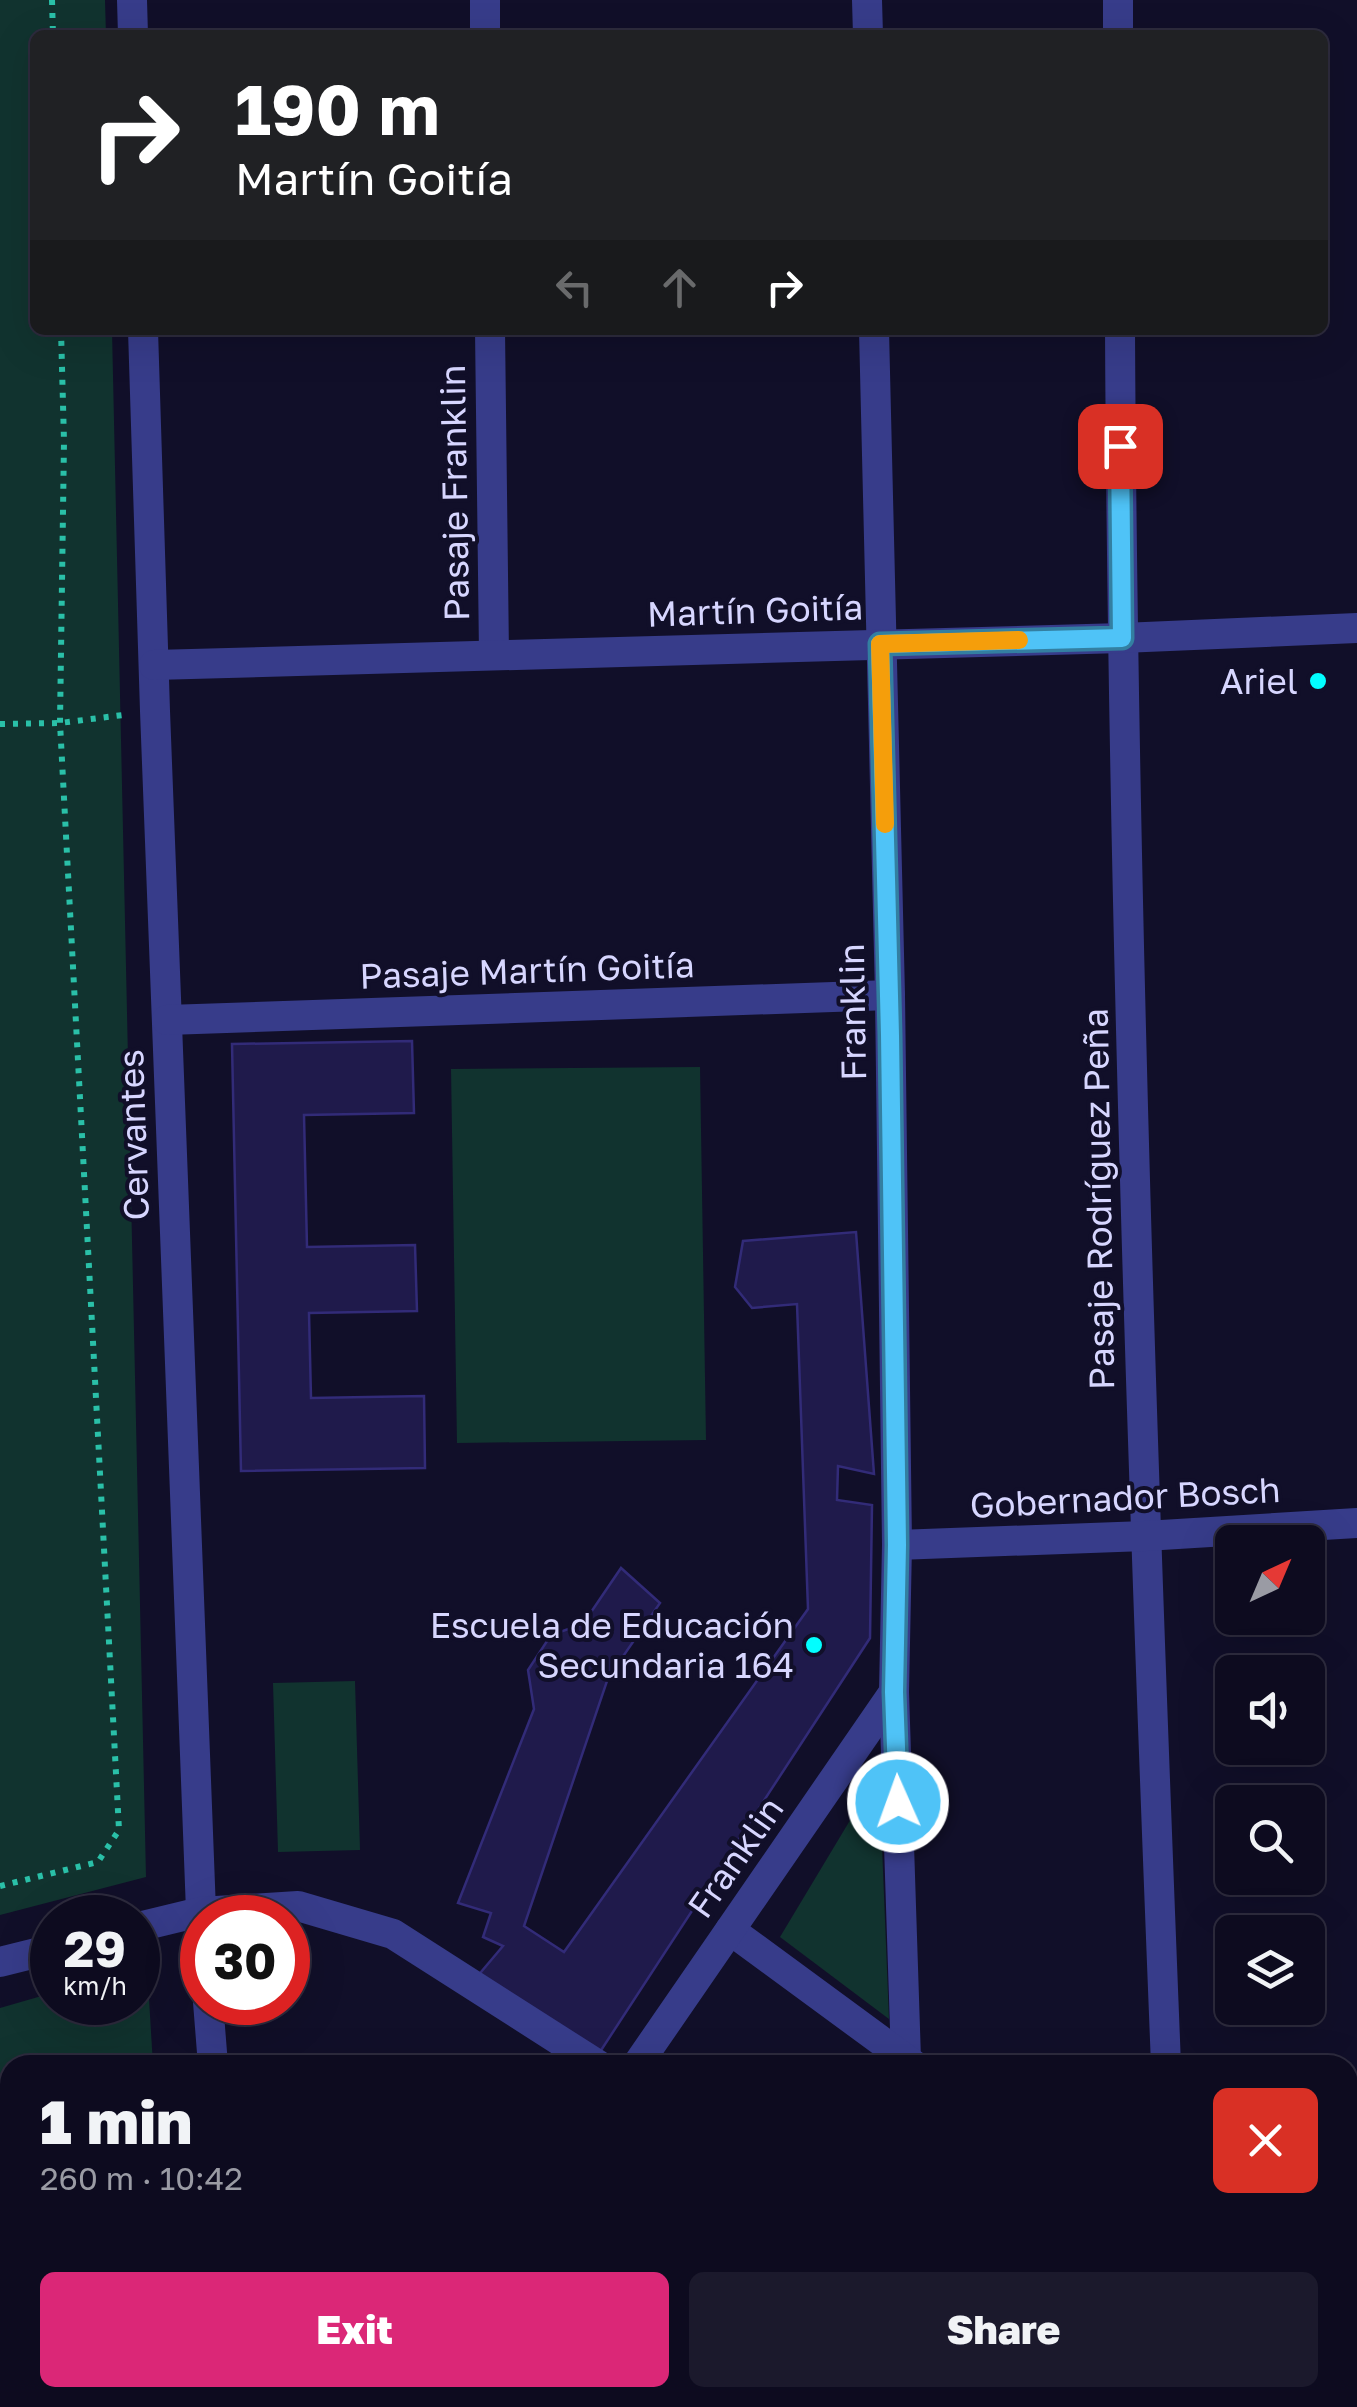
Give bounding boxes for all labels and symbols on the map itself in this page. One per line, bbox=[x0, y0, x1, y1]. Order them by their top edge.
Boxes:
street label: Pasaje Franklin bbox=[431, 364, 477, 622]
pin bbox=[1078, 404, 1163, 489]
street label: Martín Goitía bbox=[646, 585, 864, 635]
place label: Ariel bbox=[1220, 660, 1298, 702]
marker: Ariel bbox=[1307, 670, 1329, 692]
street label: Pasaje Martín Goitía bbox=[359, 943, 695, 997]
street label: Franklin bbox=[830, 943, 874, 1081]
street label: Pasaje Rodríguez Peña bbox=[1074, 1008, 1122, 1390]
street label: Cervantes bbox=[109, 1049, 157, 1221]
street label: Gobernador Bosch bbox=[969, 1468, 1281, 1526]
north arrow bbox=[1215, 1525, 1325, 1635]
place label: Escuela de Educación Secundaria 164 bbox=[430, 1604, 794, 1686]
marker: Escuela de Educación Secundaria 164 bbox=[803, 1634, 825, 1656]
position arrow bbox=[846, 1750, 950, 1854]
street label: Franklin bbox=[678, 1789, 792, 1925]
speed limit sign: 30 bbox=[180, 1895, 310, 2025]

